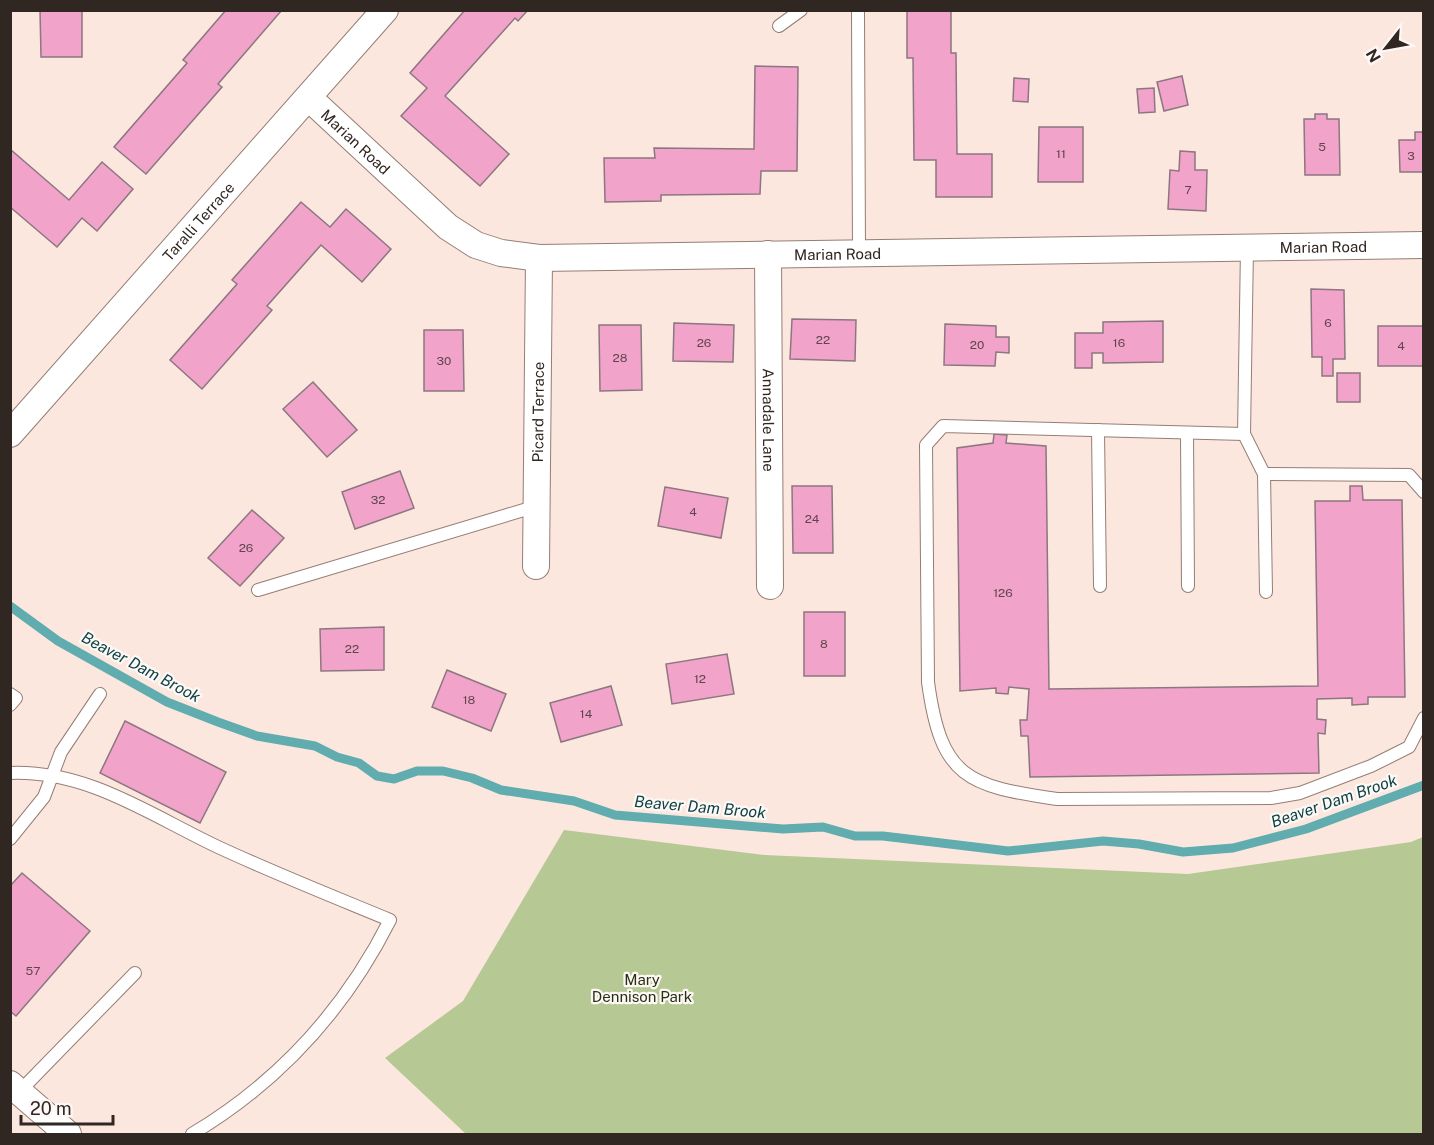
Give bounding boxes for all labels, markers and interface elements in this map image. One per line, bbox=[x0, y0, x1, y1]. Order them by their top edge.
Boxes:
north arrow bbox=[1356, 18, 1416, 78]
text: N bbox=[1362, 45, 1385, 66]
street label: Marian Road bbox=[318, 106, 394, 177]
house number: 5 bbox=[1318, 140, 1326, 154]
house number: 11 bbox=[1056, 147, 1066, 161]
house number: 3 bbox=[1407, 149, 1415, 163]
street label: Taralli Terrace bbox=[159, 179, 237, 264]
house number: 7 bbox=[1184, 183, 1192, 197]
street label: Marian Road bbox=[1280, 237, 1367, 256]
street label: Marian Road bbox=[794, 244, 881, 263]
house number: 6 bbox=[1324, 316, 1332, 330]
house number: 22 bbox=[816, 333, 830, 347]
house number: 26 bbox=[697, 336, 711, 350]
house number: 16 bbox=[1113, 336, 1125, 350]
house number: 20 bbox=[970, 338, 984, 352]
house number: 4 bbox=[1397, 339, 1405, 353]
house number: 28 bbox=[613, 351, 628, 365]
house number: 30 bbox=[437, 354, 451, 368]
street label: Picard Terrace bbox=[529, 362, 546, 462]
street label: Annadale Lane bbox=[760, 368, 778, 472]
house number: 32 bbox=[371, 493, 385, 507]
house number: 4 bbox=[689, 505, 697, 519]
house number: 24 bbox=[805, 512, 820, 526]
house number: 26 bbox=[239, 541, 253, 555]
house number: 126 bbox=[993, 586, 1013, 600]
water label: Beaver Dam Brook bbox=[78, 628, 204, 707]
house number: 8 bbox=[820, 637, 828, 651]
house number: 22 bbox=[345, 642, 359, 656]
house number: 12 bbox=[694, 672, 706, 686]
house number: 18 bbox=[463, 693, 476, 707]
house number: 14 bbox=[580, 707, 593, 721]
water label: Beaver Dam Brook bbox=[1268, 770, 1400, 831]
water label: Beaver Dam Brook bbox=[633, 792, 767, 822]
house number: 57 bbox=[26, 964, 40, 978]
park label: Mary Dennison Park bbox=[592, 971, 692, 1005]
scale bar bbox=[21, 1088, 112, 1126]
text: 20 m bbox=[30, 1098, 72, 1119]

